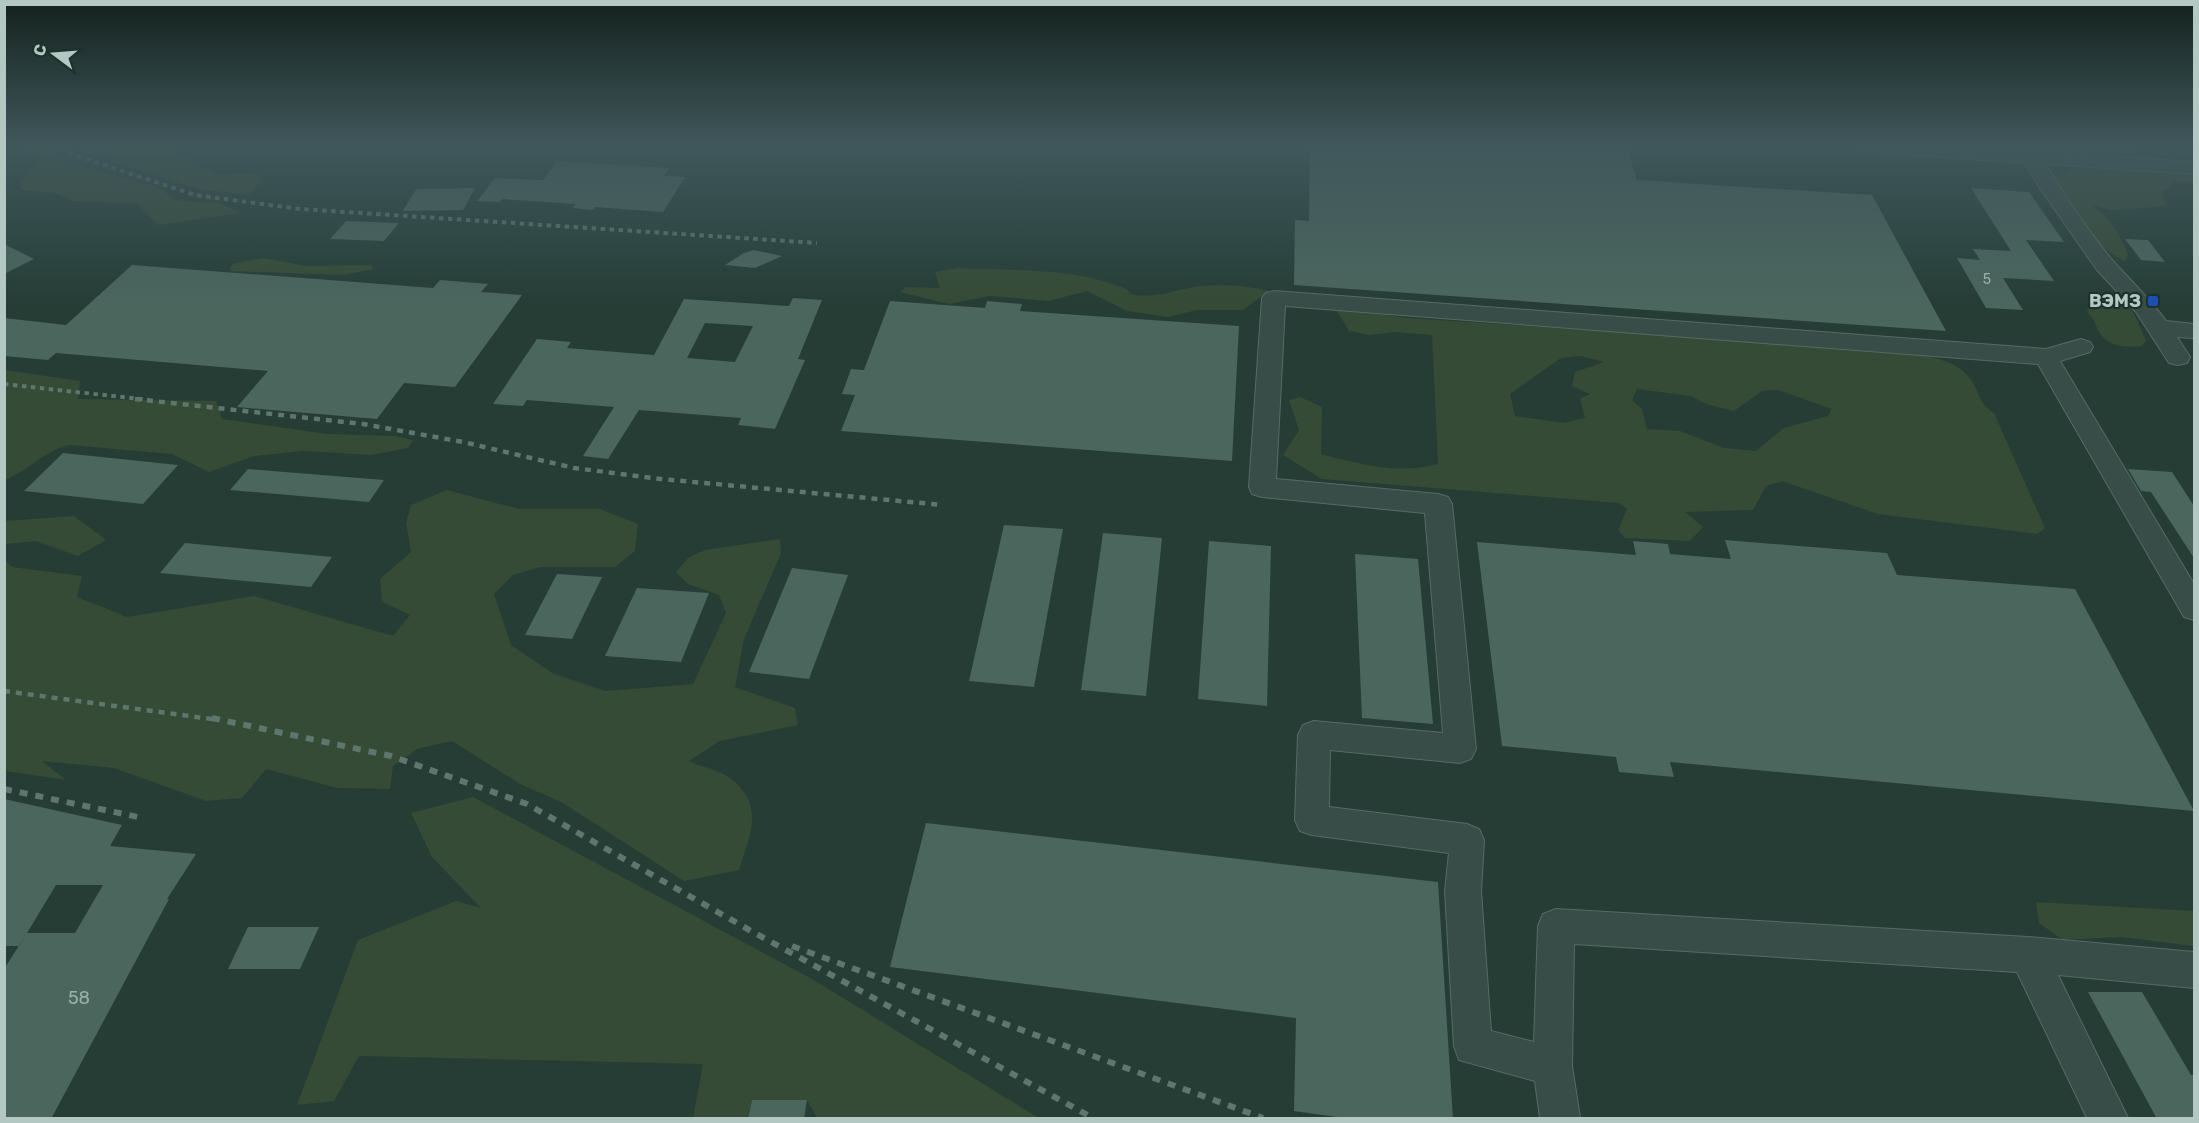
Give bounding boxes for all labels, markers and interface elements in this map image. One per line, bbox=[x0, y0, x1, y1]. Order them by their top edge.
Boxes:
north arrow bbox=[24, 24, 84, 84]
text: С bbox=[29, 42, 51, 58]
house number: 5 bbox=[1983, 271, 1991, 288]
place label: ВЭМЗ bbox=[2089, 290, 2141, 312]
marker: ВЭМЗ bbox=[2146, 294, 2160, 308]
house number: 58 bbox=[68, 987, 90, 1009]

